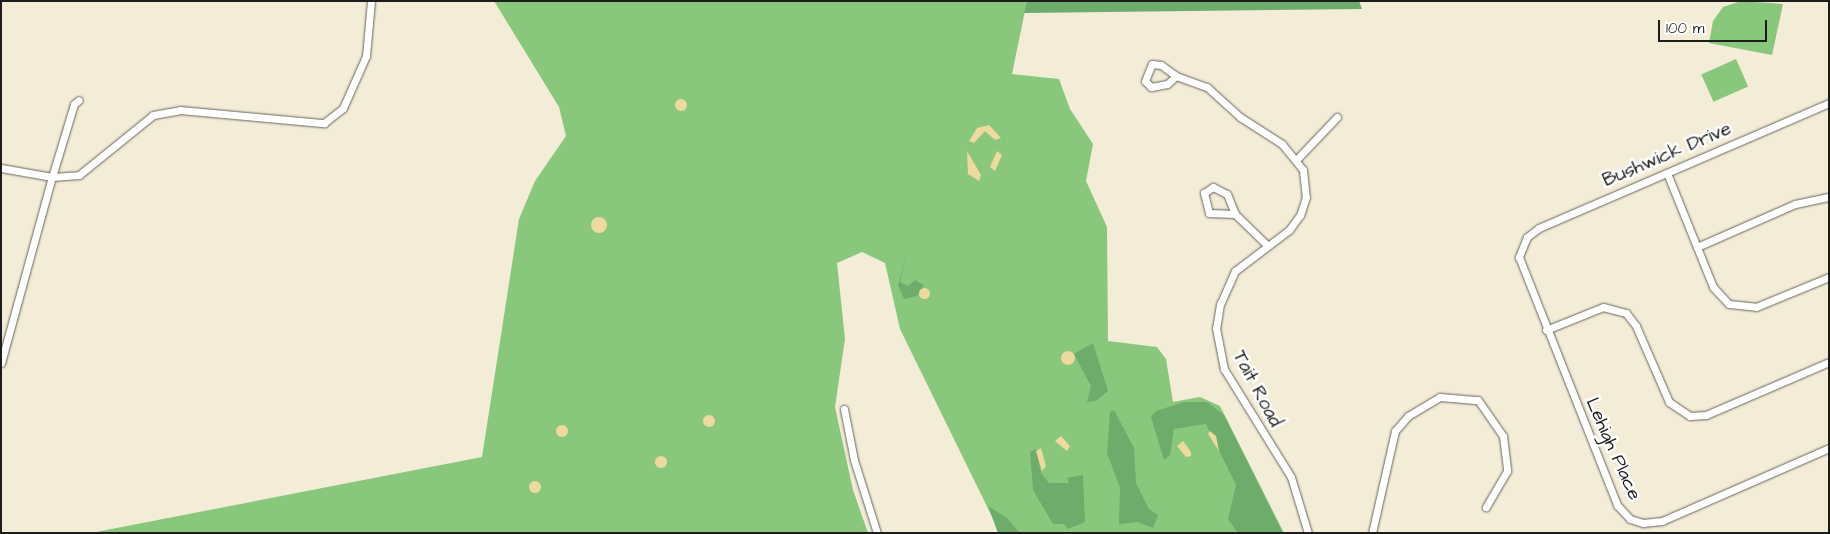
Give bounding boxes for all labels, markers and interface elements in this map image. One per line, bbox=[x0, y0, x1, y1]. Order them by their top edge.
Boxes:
scale bar bbox=[1660, 10, 1769, 42]
text: 100 m bbox=[1666, 18, 1705, 39]
street label: Bushwick Drive bbox=[1599, 118, 1735, 192]
street label: Tait Road bbox=[1227, 347, 1287, 431]
street label: Lehigh Place bbox=[1580, 394, 1646, 504]

